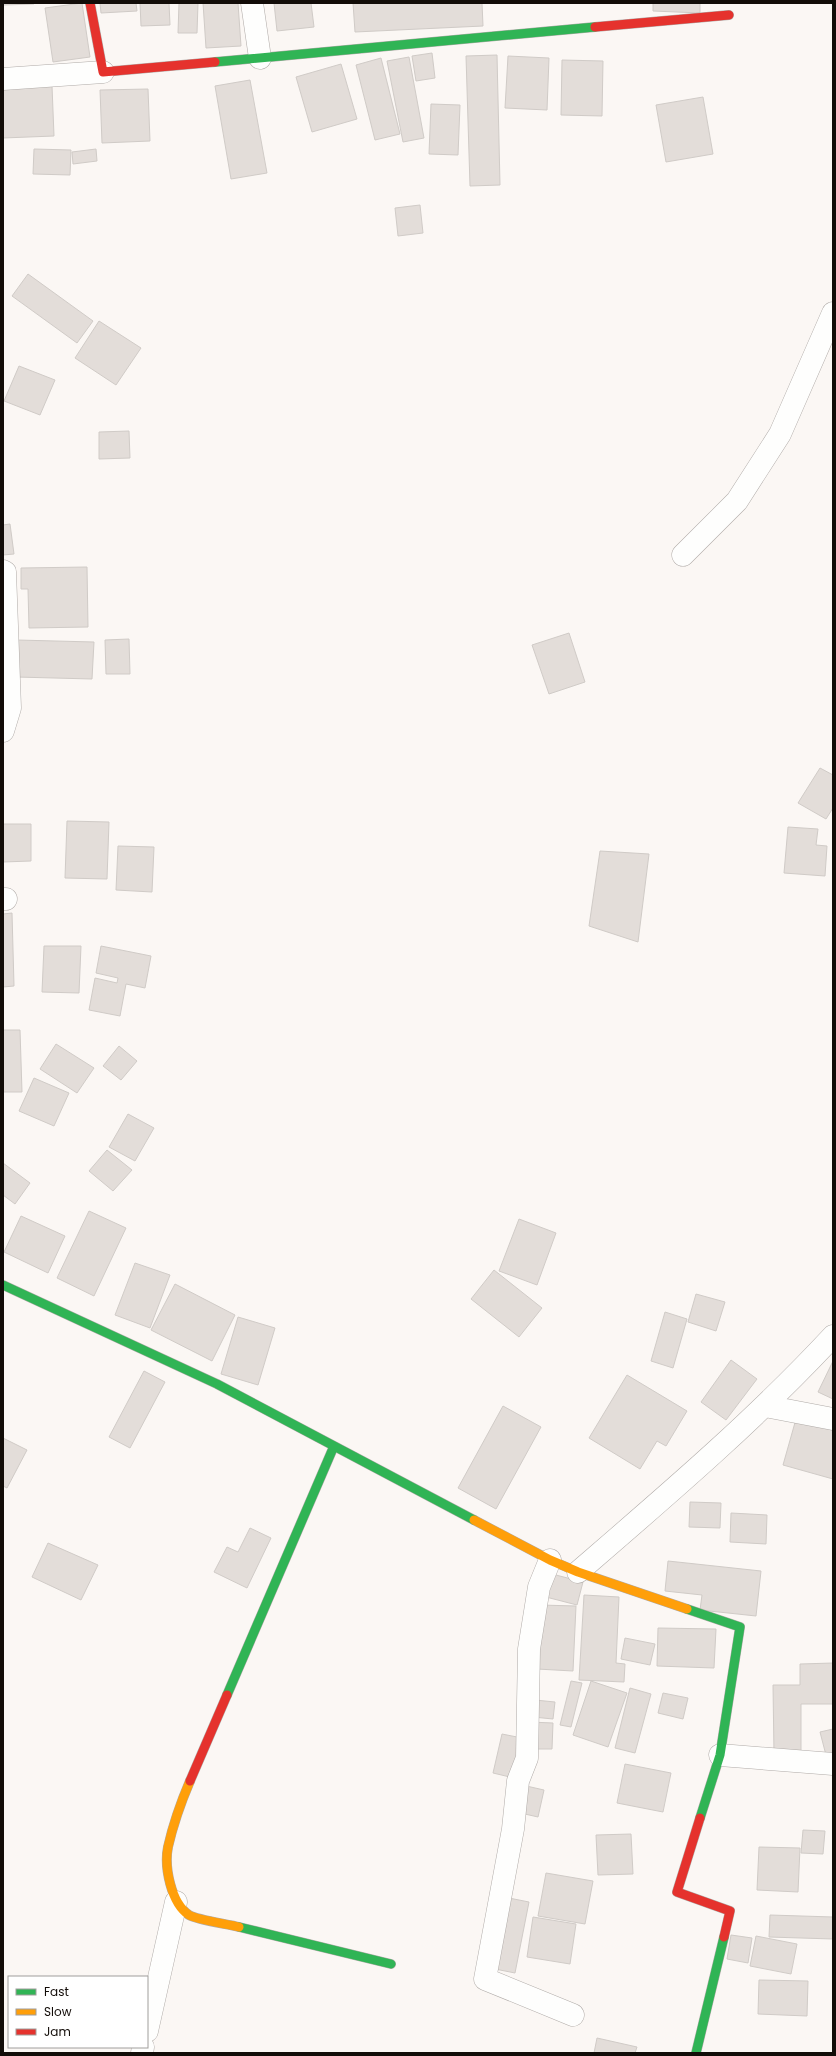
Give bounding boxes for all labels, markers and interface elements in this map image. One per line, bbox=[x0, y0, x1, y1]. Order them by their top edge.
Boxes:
legend bbox=[8, 1976, 148, 2048]
text: Fast bbox=[44, 1983, 69, 2000]
text: Slow bbox=[44, 2003, 72, 2020]
text: Jam bbox=[44, 2023, 71, 2040]

